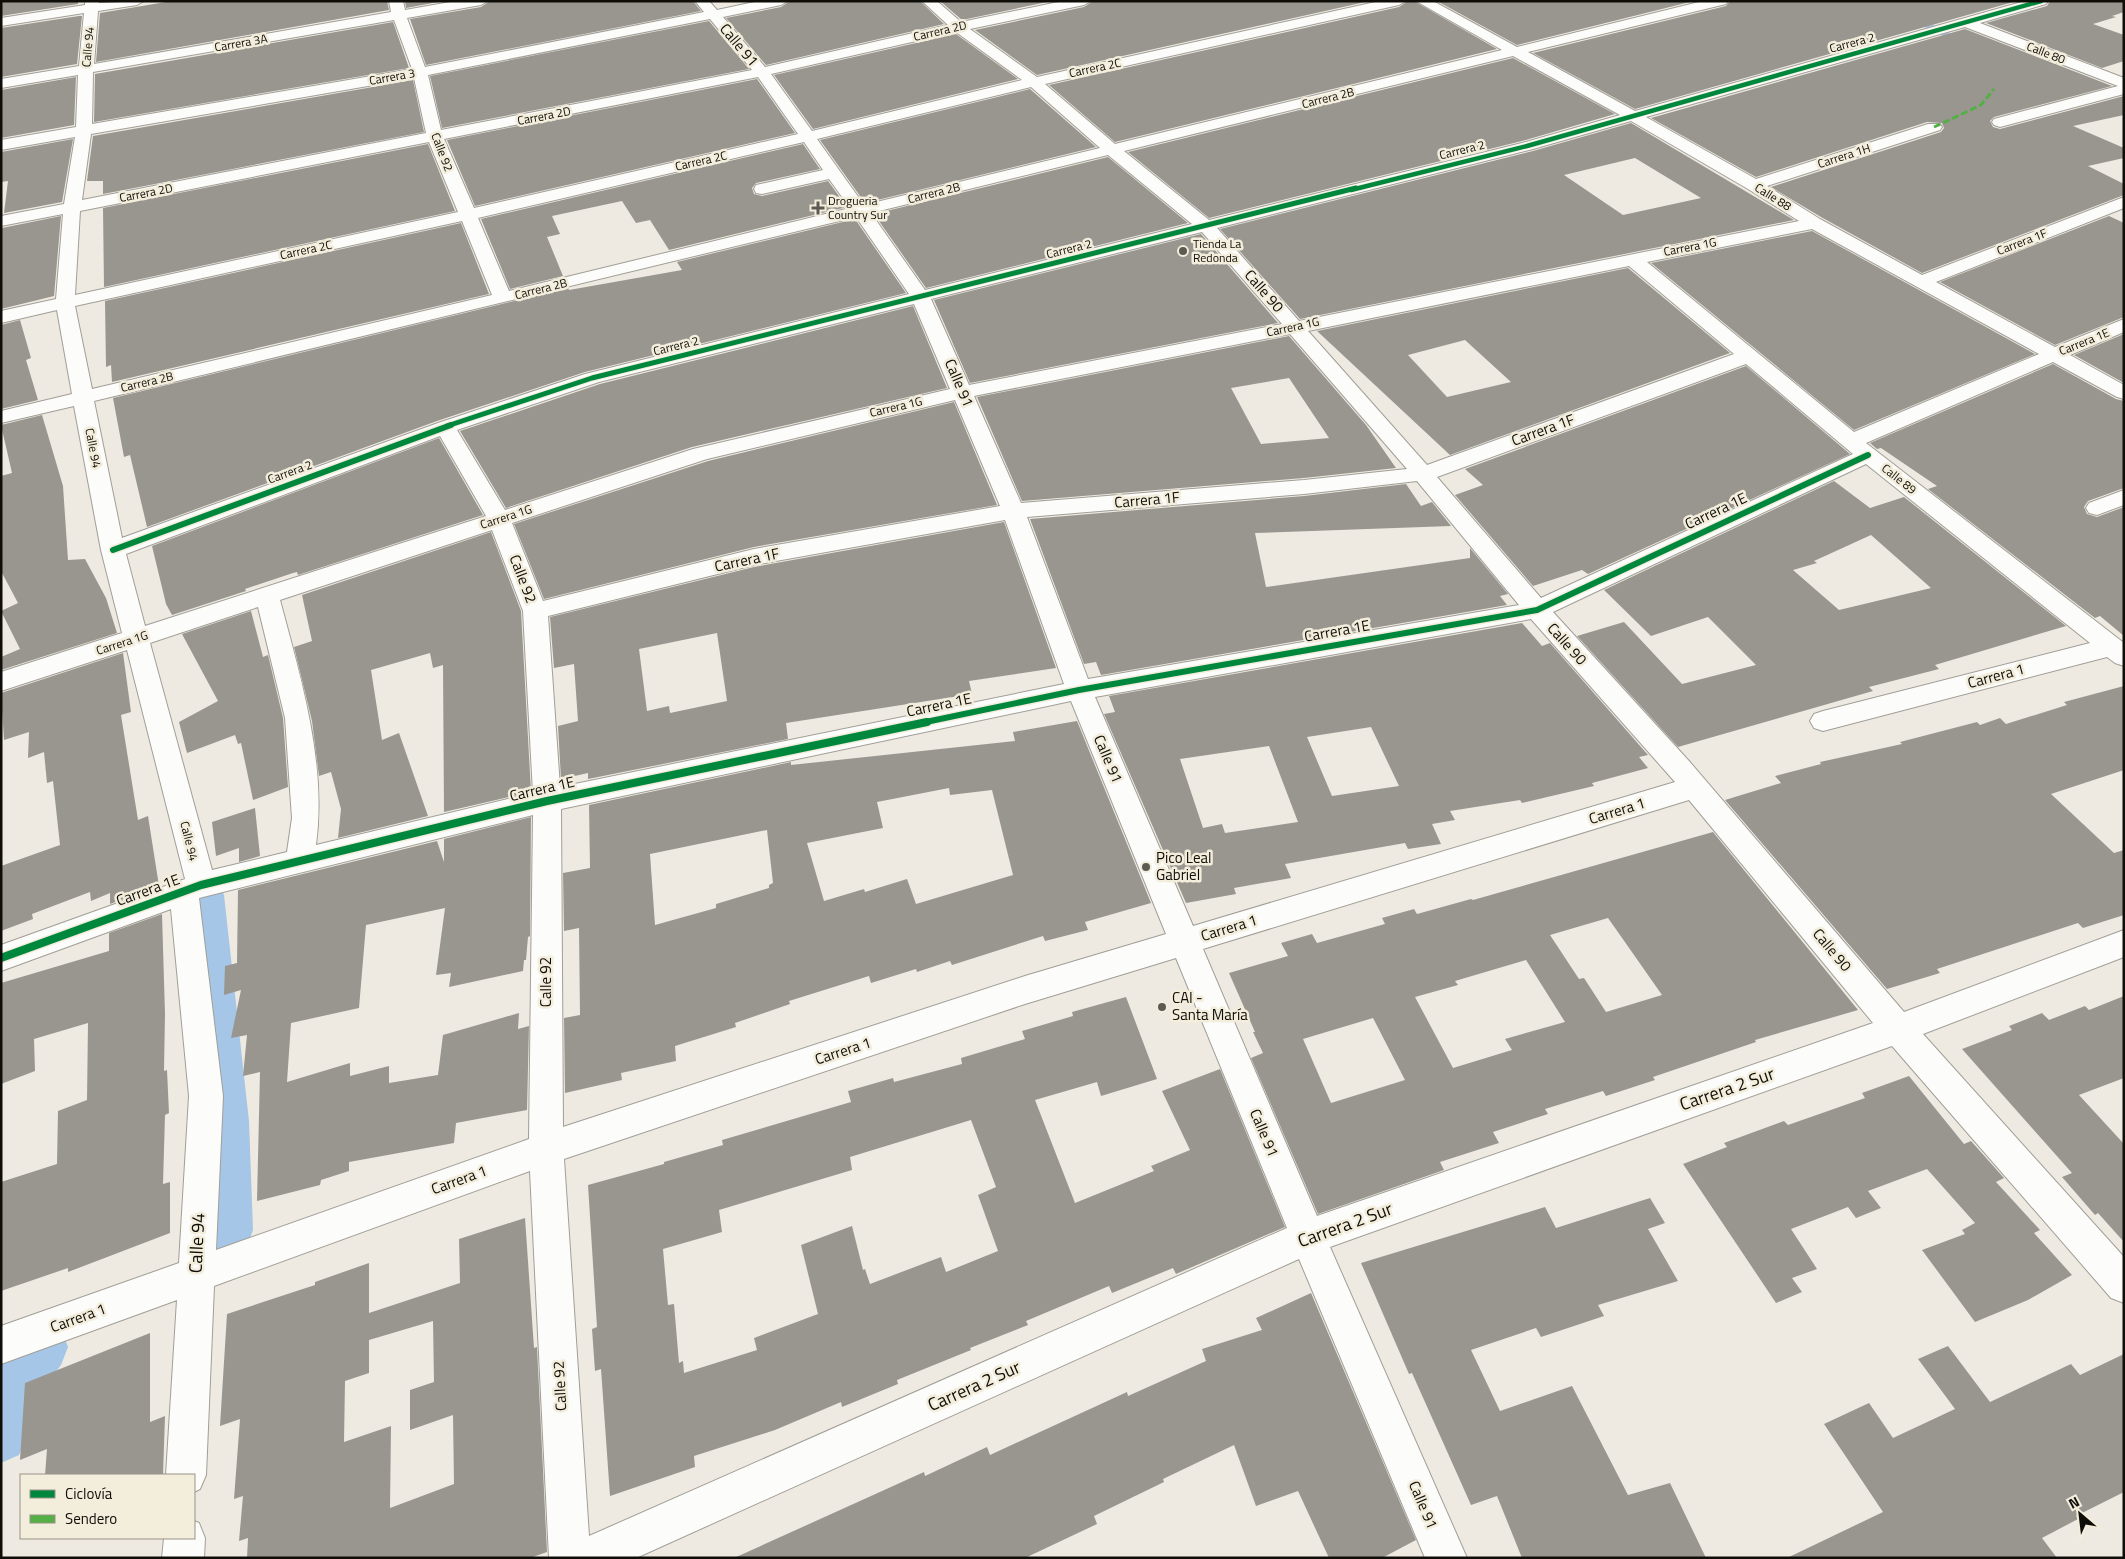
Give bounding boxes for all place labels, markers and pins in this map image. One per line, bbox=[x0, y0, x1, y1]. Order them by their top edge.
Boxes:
place label: Drogueria Country Sur bbox=[828, 191, 887, 224]
marker: Drogueria Country Sur bbox=[812, 202, 824, 214]
place label: Tienda La Redonda bbox=[1193, 234, 1241, 267]
marker: Tienda La Redonda bbox=[1177, 245, 1189, 257]
place label: Pico Leal Gabriel bbox=[1156, 846, 1212, 886]
marker: Pico Leal Gabriel bbox=[1140, 861, 1152, 873]
place label: CAI - Santa María bbox=[1172, 986, 1248, 1026]
marker: CAI - Santa María bbox=[1156, 1001, 1168, 1013]

